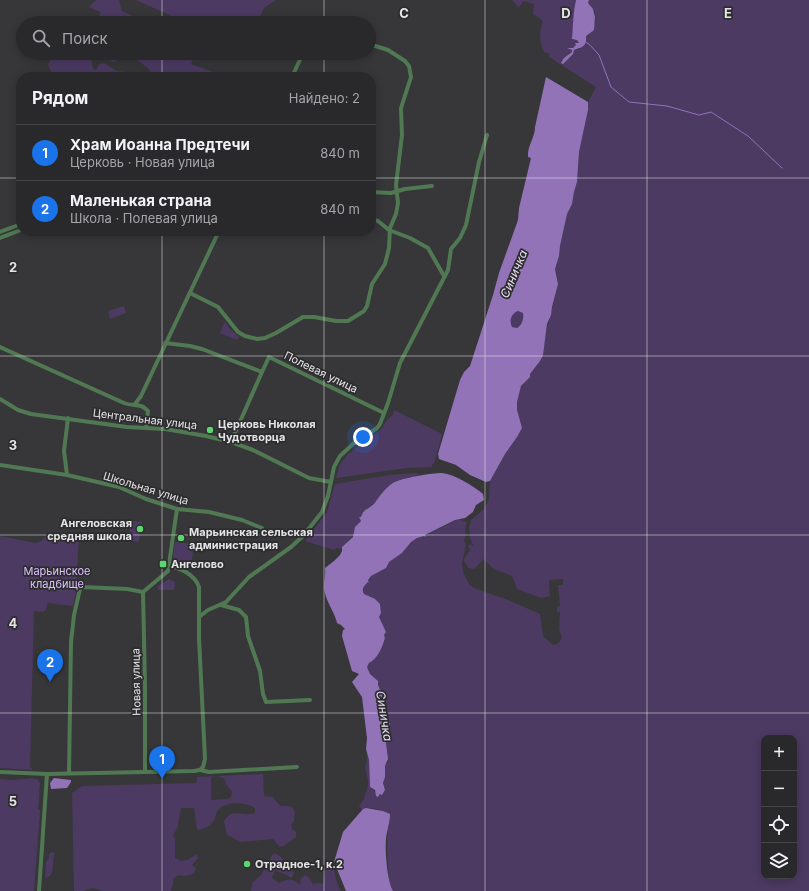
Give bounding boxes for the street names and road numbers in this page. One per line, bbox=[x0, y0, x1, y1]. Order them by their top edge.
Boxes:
street label: Полевая улица bbox=[282, 348, 360, 396]
street label: Центральная улица bbox=[92, 406, 198, 432]
street label: Школьная улица bbox=[102, 468, 190, 508]
street label: Новая улица bbox=[128, 648, 144, 716]

